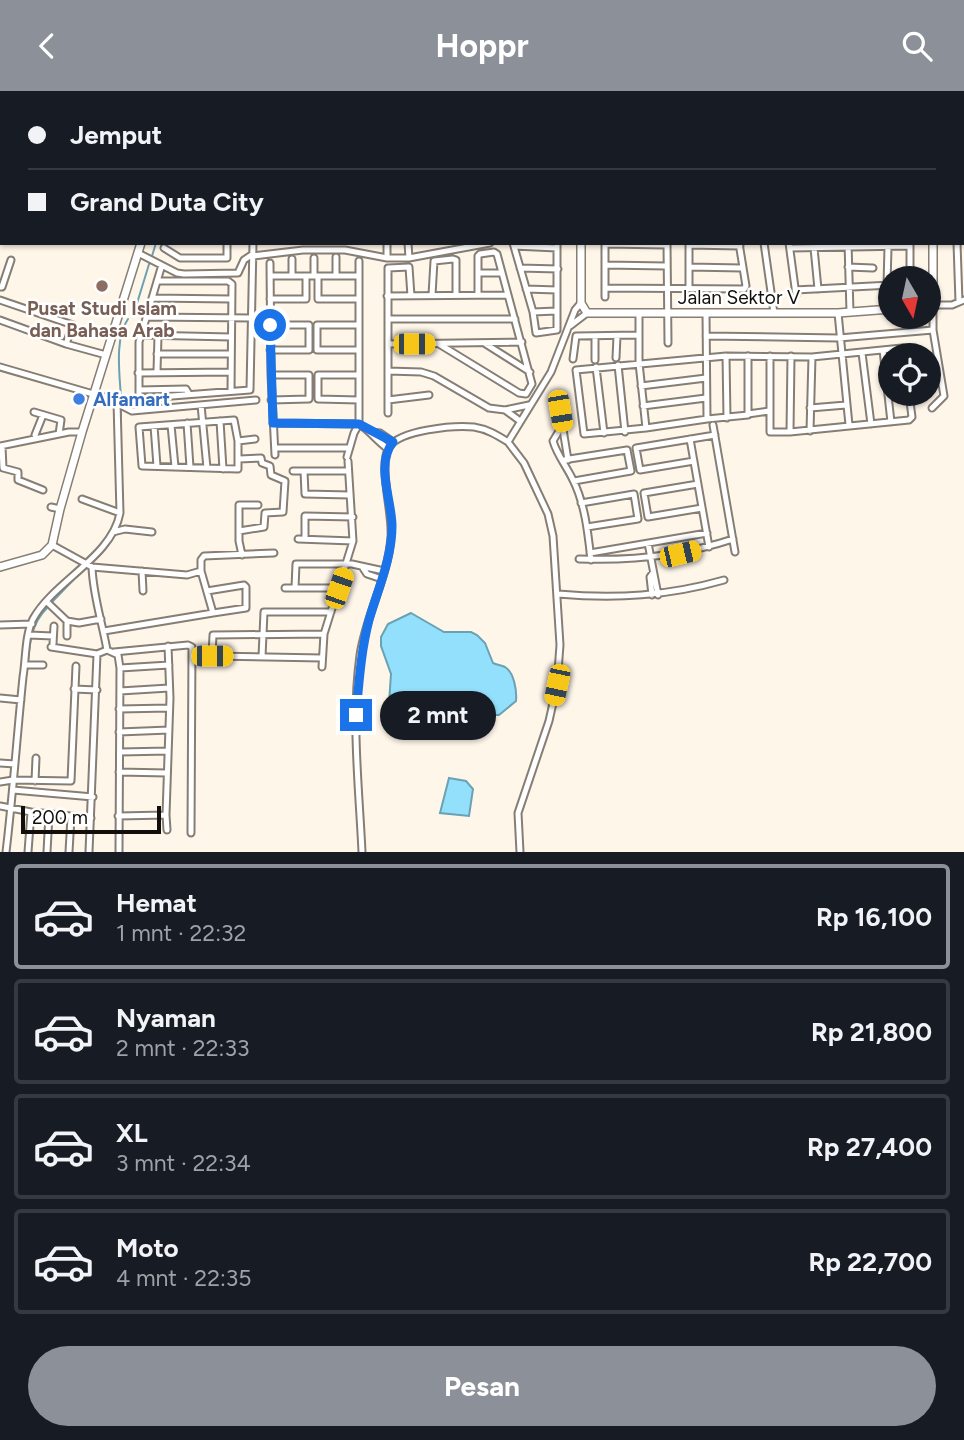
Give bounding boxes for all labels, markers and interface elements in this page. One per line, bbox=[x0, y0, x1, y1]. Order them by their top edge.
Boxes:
icon: back bbox=[28, 27, 66, 65]
text: Hoppr bbox=[435, 27, 529, 65]
icon: search bbox=[898, 27, 936, 65]
text: Jemput bbox=[70, 119, 162, 151]
text: Grand Duta City bbox=[70, 186, 264, 218]
north arrow bbox=[878, 266, 942, 329]
map controls bbox=[878, 266, 941, 406]
marker: Pusat Studi Islam dan Bahasa Arab bbox=[94, 278, 110, 294]
street label: Jalan Sektor V bbox=[678, 286, 800, 309]
place label: Pusat Studi Islam dan Bahasa Arab bbox=[27, 297, 177, 342]
route start bbox=[254, 309, 286, 341]
car bbox=[394, 334, 436, 355]
button: locate bbox=[878, 343, 941, 406]
place label: Alfamart bbox=[93, 388, 171, 411]
car bbox=[547, 388, 574, 434]
marker: Alfamart bbox=[71, 391, 87, 407]
car bbox=[658, 539, 703, 569]
car bbox=[323, 565, 356, 611]
car bbox=[192, 646, 234, 667]
car bbox=[543, 662, 572, 708]
callout: 2 mnt bbox=[380, 691, 496, 739]
route end bbox=[340, 699, 372, 731]
text: 2 mnt bbox=[407, 701, 469, 729]
scale bar bbox=[21, 803, 161, 835]
text: 200 m bbox=[32, 806, 88, 829]
icon: car bbox=[32, 885, 95, 948]
text: Hemat bbox=[116, 887, 197, 919]
text: Rp 16,100 bbox=[816, 901, 932, 933]
text: 1 mnt · 22:32 bbox=[116, 919, 246, 947]
icon: car bbox=[32, 1000, 95, 1063]
text: Nyaman bbox=[116, 1002, 216, 1034]
text: Rp 21,800 bbox=[811, 1016, 932, 1048]
text: 2 mnt · 22:33 bbox=[116, 1034, 249, 1062]
icon: car bbox=[32, 1115, 95, 1178]
text: XL bbox=[116, 1117, 148, 1149]
text: Rp 27,400 bbox=[807, 1131, 932, 1163]
text: 3 mnt · 22:34 bbox=[116, 1149, 251, 1177]
icon: car bbox=[32, 1230, 95, 1293]
text: Moto bbox=[116, 1232, 179, 1264]
text: Rp 22,700 bbox=[808, 1246, 932, 1278]
text: 4 mnt · 22:35 bbox=[116, 1264, 252, 1292]
button: Pesan bbox=[28, 1346, 936, 1426]

